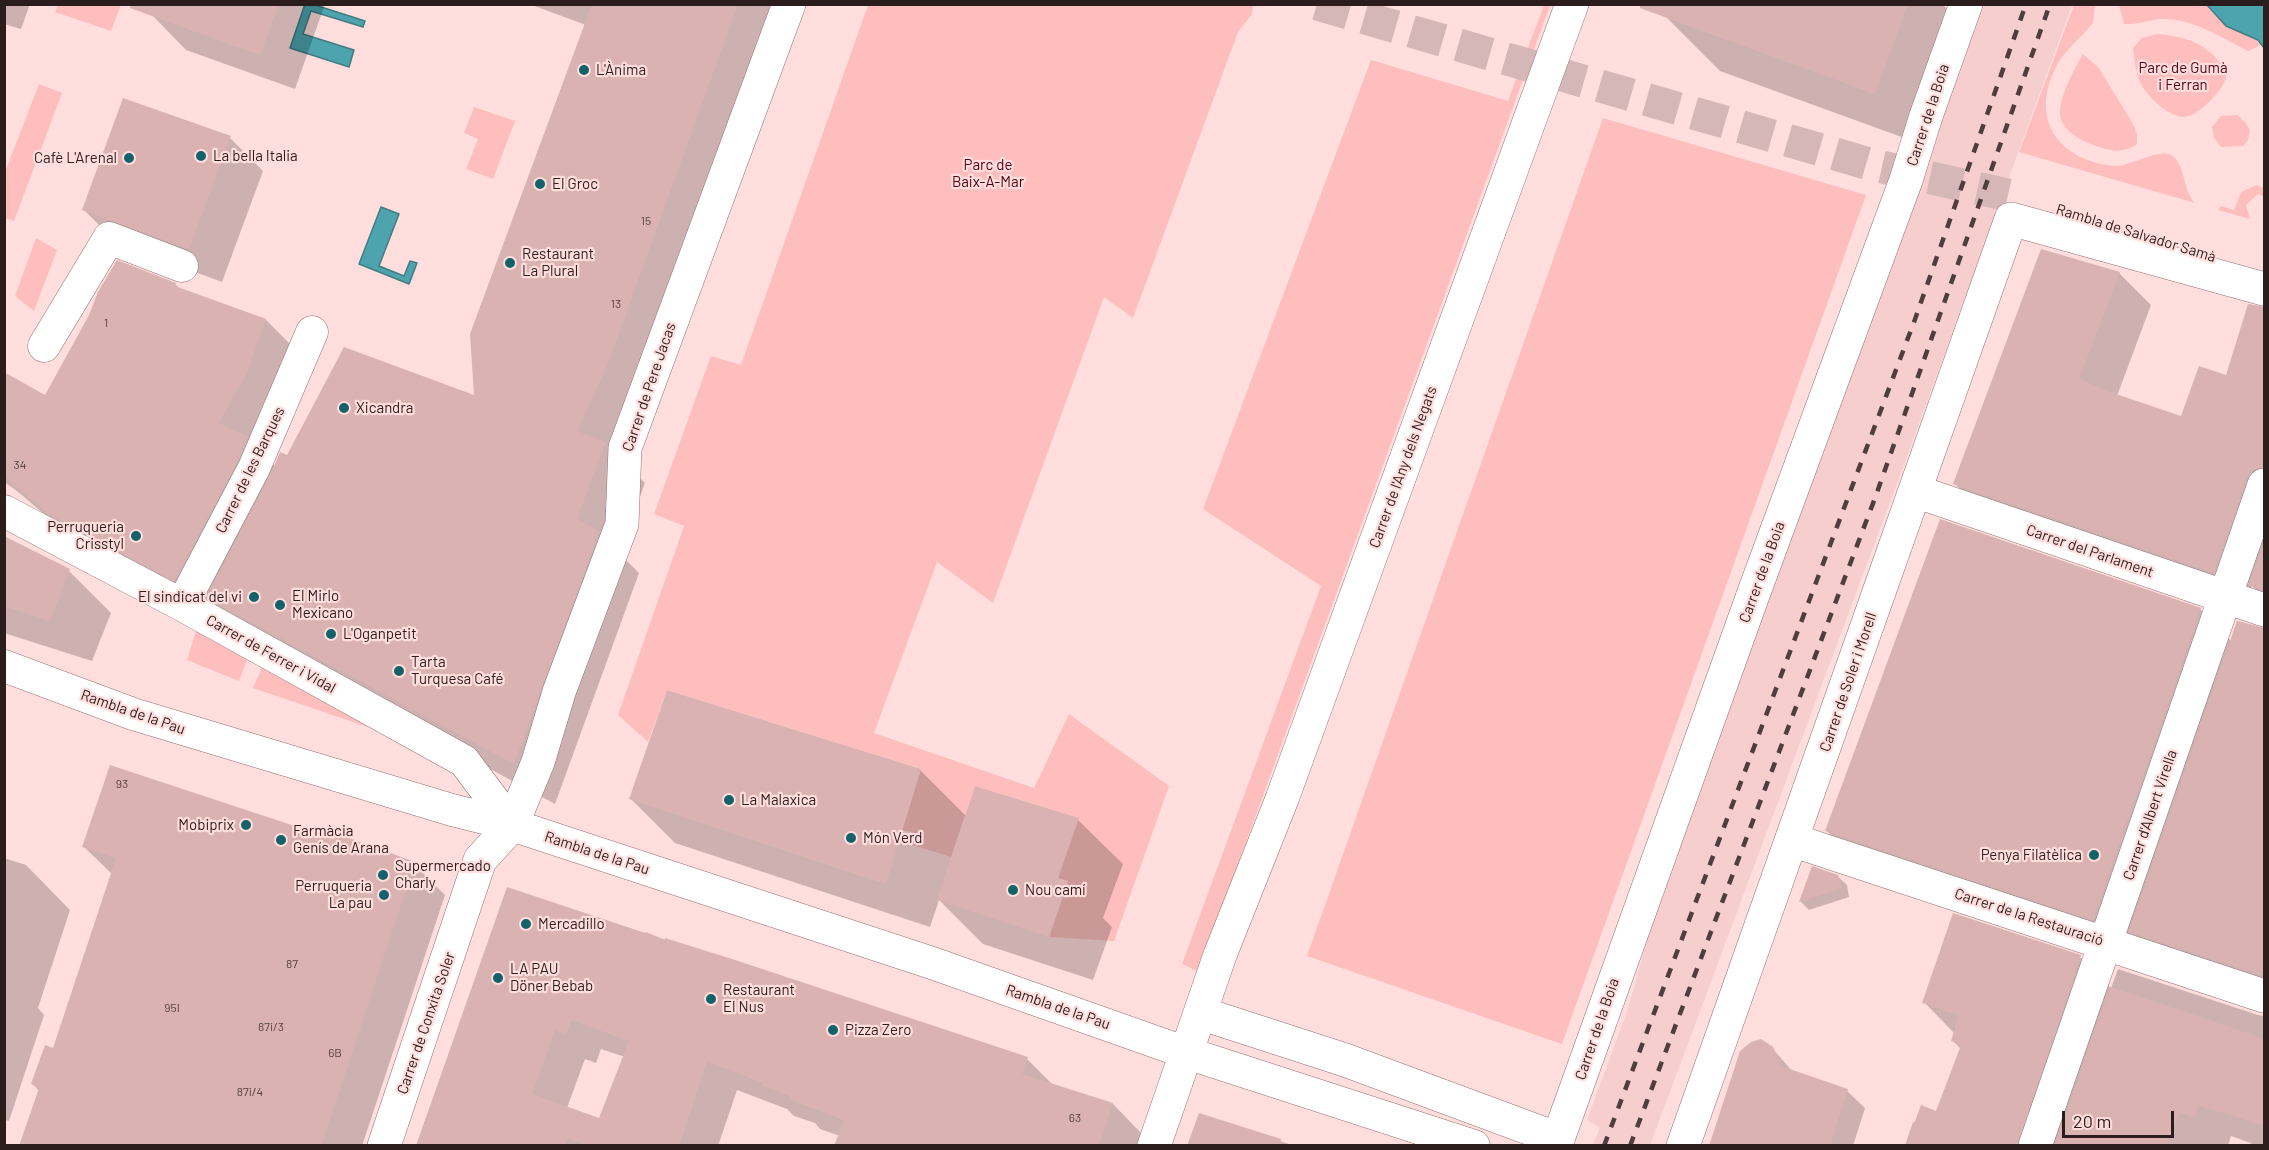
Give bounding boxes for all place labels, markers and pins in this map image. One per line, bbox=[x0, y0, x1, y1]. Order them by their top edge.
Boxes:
place label: L'Ànima bbox=[596, 61, 646, 79]
marker: L'Ànima bbox=[577, 63, 591, 77]
place label: La bella Italia bbox=[213, 147, 298, 165]
place label: Cafè L'Arenal bbox=[34, 149, 117, 167]
marker: La bella Italia bbox=[194, 149, 208, 163]
marker: Cafè L'Arenal bbox=[122, 151, 136, 165]
place label: El Groc bbox=[552, 175, 598, 193]
marker: El Groc bbox=[533, 177, 547, 191]
place label: Restaurant La Plural bbox=[522, 245, 594, 280]
marker: Restaurant La Plural bbox=[503, 256, 517, 270]
place label: Xicandra bbox=[356, 399, 413, 417]
marker: Xicandra bbox=[337, 401, 351, 415]
place label: Perruqueria Crisstyl bbox=[47, 518, 124, 553]
marker: Perruqueria Crisstyl bbox=[129, 529, 143, 543]
place label: El Mirlo Mexicano bbox=[292, 587, 353, 622]
place label: El sindicat del vi bbox=[138, 588, 242, 606]
marker: El sindicat del vi bbox=[247, 590, 261, 604]
marker: El Mirlo Mexicano bbox=[273, 598, 287, 612]
place label: L'Oganpetit bbox=[343, 625, 417, 643]
marker: L'Oganpetit bbox=[324, 627, 338, 641]
place label: Tarta Turquesa Café bbox=[411, 653, 504, 688]
marker: Tarta Turquesa Café bbox=[392, 664, 406, 678]
place label: La Malaxica bbox=[741, 791, 816, 809]
marker: La Malaxica bbox=[722, 793, 736, 807]
place label: Mobiprix bbox=[178, 816, 234, 834]
marker: Mobiprix bbox=[239, 818, 253, 832]
place label: Farmàcia Genís de Arana bbox=[293, 822, 389, 857]
place label: Món Verd bbox=[863, 829, 923, 847]
marker: Món Verd bbox=[844, 831, 858, 845]
marker: Farmàcia Genís de Arana bbox=[274, 833, 288, 847]
place label: Penya Filatèlica bbox=[1981, 846, 2082, 864]
marker: Penya Filatèlica bbox=[2087, 848, 2101, 862]
place label: Supermercado Charly bbox=[395, 857, 491, 892]
marker: Supermercado Charly bbox=[376, 868, 390, 882]
place label: Perruqueria La pau bbox=[295, 877, 372, 912]
place label: Nou camí bbox=[1025, 881, 1085, 899]
marker: Nou camí bbox=[1006, 883, 1020, 897]
marker: Perruqueria La pau bbox=[377, 888, 391, 902]
place label: Mercadillo bbox=[538, 915, 605, 933]
marker: Mercadillo bbox=[519, 917, 533, 931]
place label: LA PAU Döner Bebab bbox=[510, 960, 593, 995]
marker: LA PAU Döner Bebab bbox=[491, 971, 505, 985]
place label: Restaurant El Nus bbox=[723, 981, 795, 1016]
marker: Restaurant El Nus bbox=[704, 992, 718, 1006]
place label: Pizza Zero bbox=[845, 1021, 912, 1039]
marker: Pizza Zero bbox=[826, 1023, 840, 1037]

